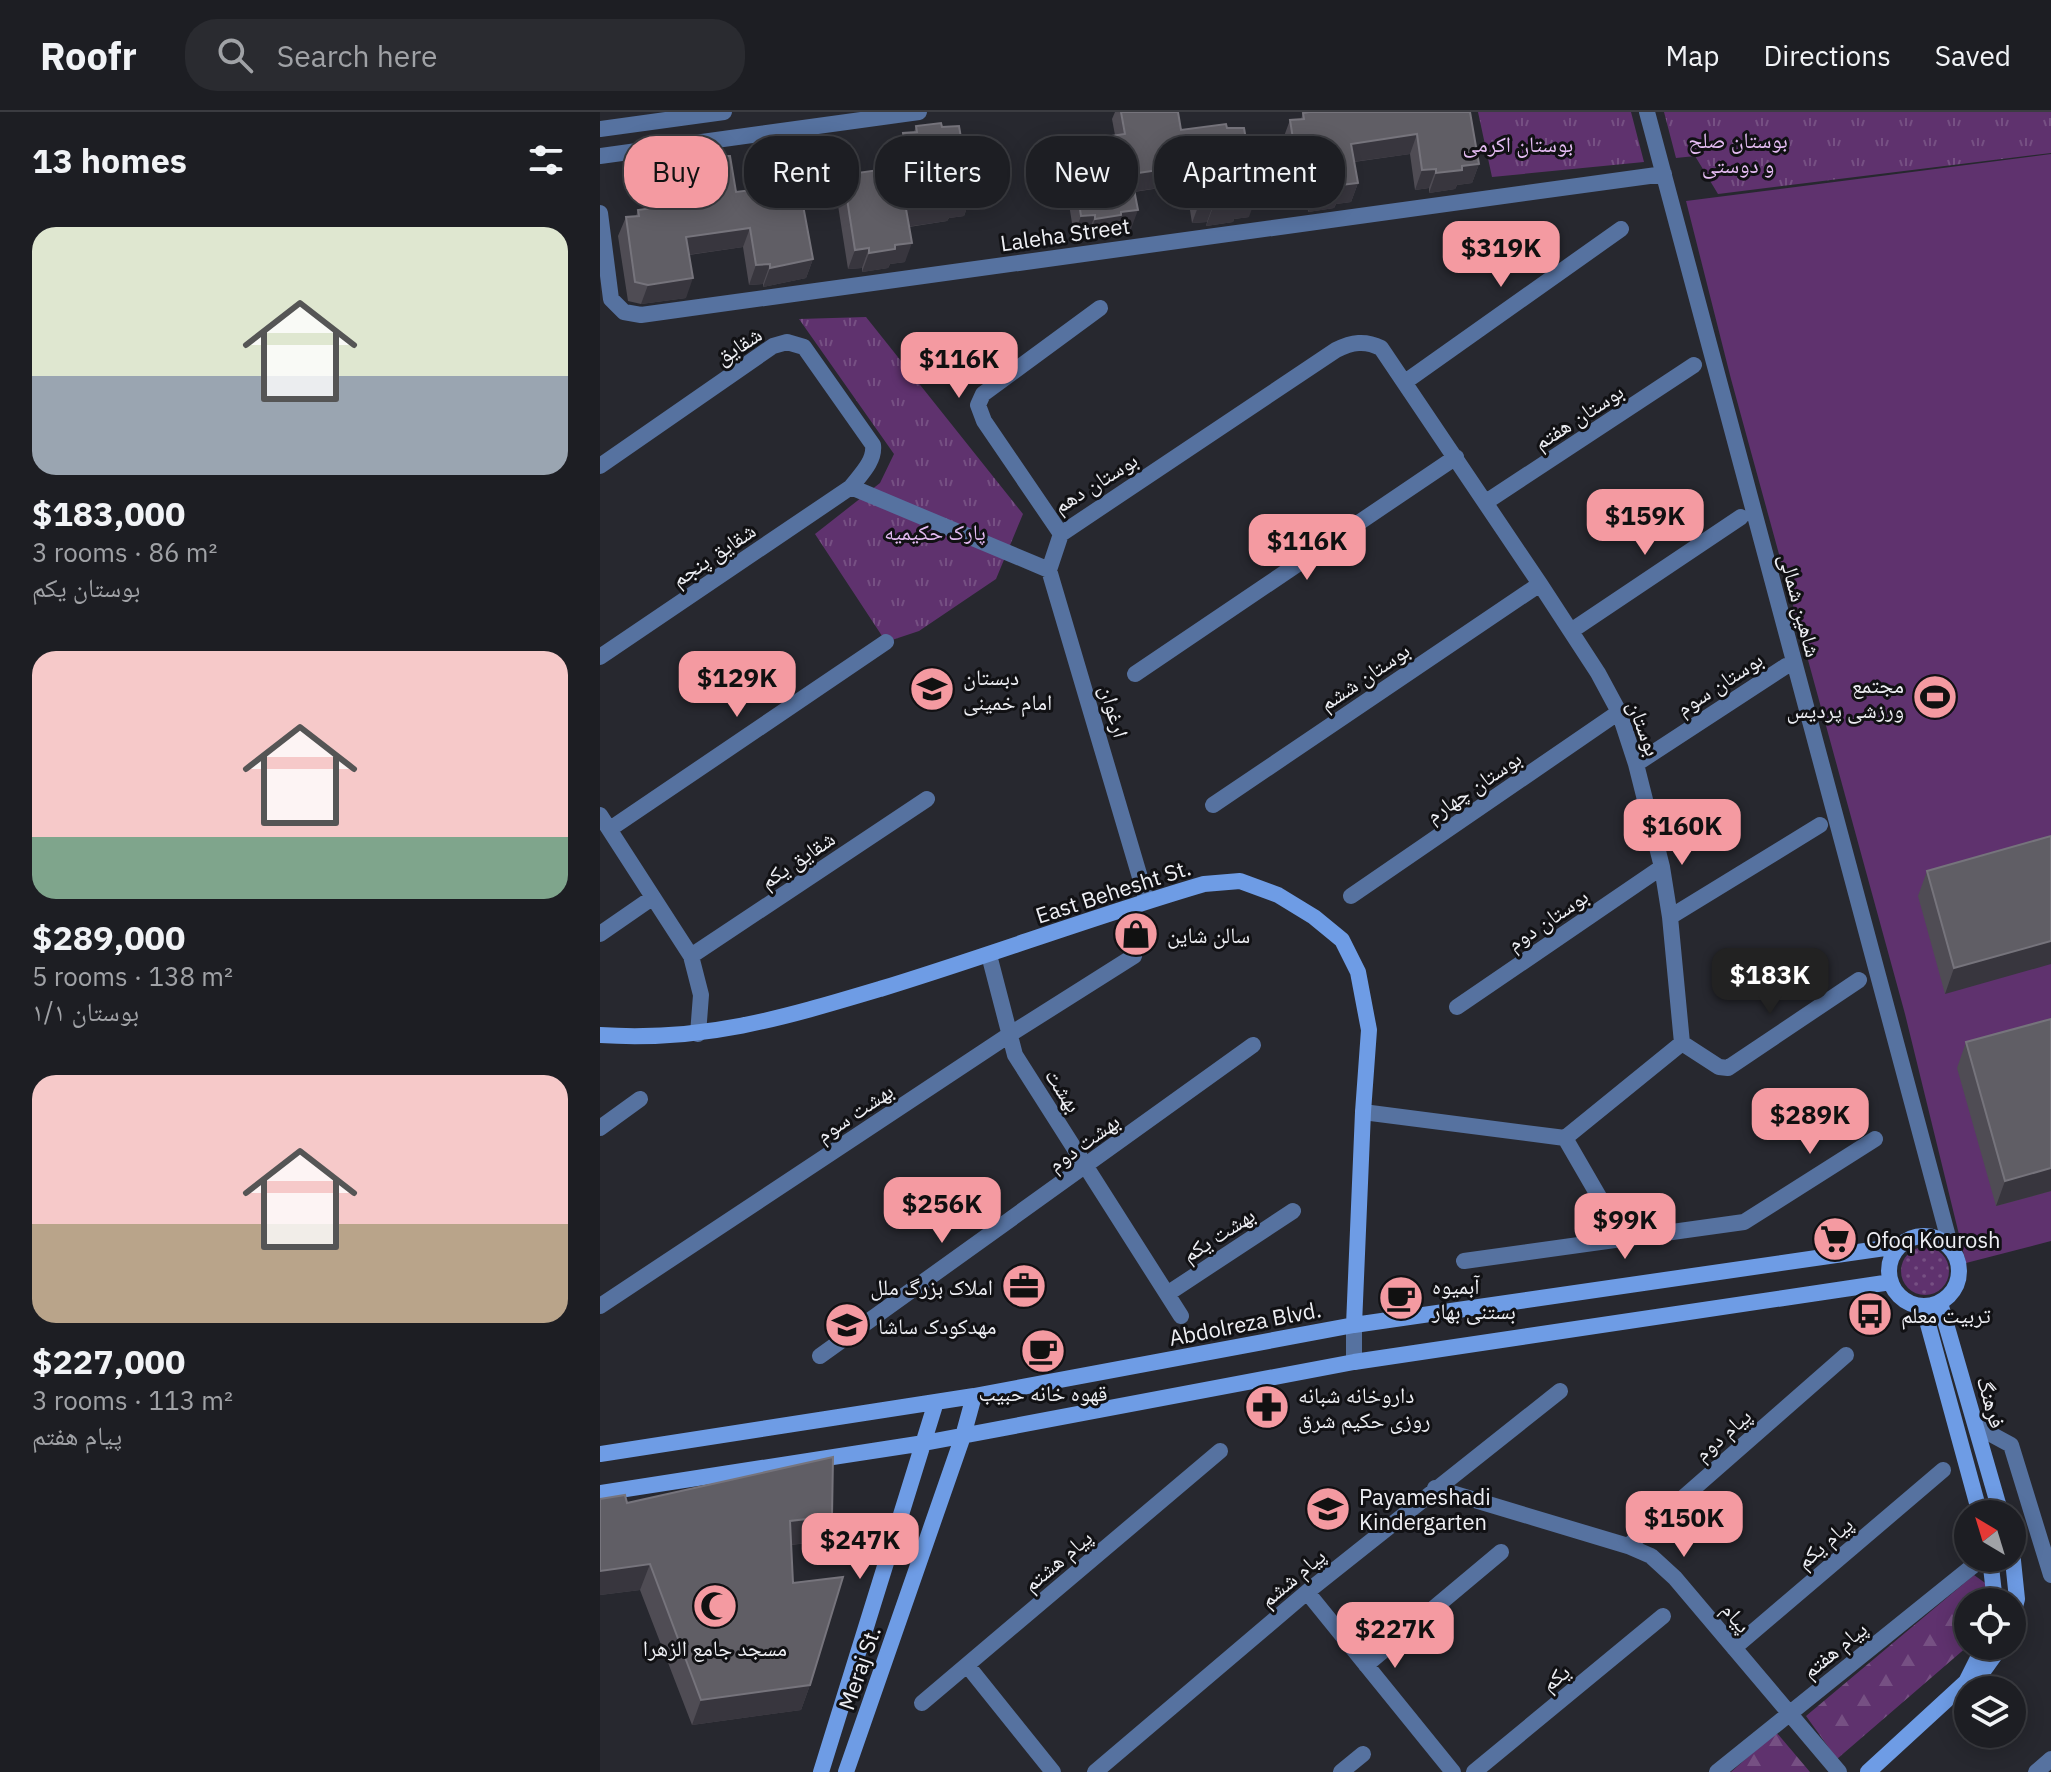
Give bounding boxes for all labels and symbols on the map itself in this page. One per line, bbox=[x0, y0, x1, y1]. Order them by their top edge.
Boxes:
park label: بوستان صلح و دوستی bbox=[1688, 125, 1788, 179]
park label: بوستان اکرمی bbox=[1463, 129, 1573, 158]
street label: Laleha Street bbox=[998, 211, 1132, 257]
pin: $319K bbox=[1445, 221, 1557, 289]
street label: شقایق bbox=[709, 319, 767, 371]
pin: $116K bbox=[903, 332, 1015, 400]
street label: بوستان هفتم bbox=[1527, 376, 1629, 457]
street label: بوستان دهم bbox=[1047, 445, 1143, 520]
pin: $159K bbox=[1589, 489, 1701, 557]
pin: $116K bbox=[1251, 514, 1363, 582]
street label: شقایق پنجم bbox=[665, 515, 761, 594]
park label: پارک حکیمیه bbox=[884, 517, 986, 546]
street label: شاهین شمالی bbox=[1773, 550, 1829, 660]
street label: بوستان ششم bbox=[1313, 635, 1415, 718]
street label: بوستان سوم bbox=[1670, 644, 1769, 723]
pin: $129K bbox=[681, 651, 793, 719]
place label: دبستان امام خمینی bbox=[963, 662, 1052, 717]
school or university icon: دبستان امام خمینی bbox=[908, 665, 956, 713]
place label: مجتمع ورزشی پردیس bbox=[1786, 670, 1904, 724]
sports icon: مجتمع ورزشی پردیس bbox=[1911, 673, 1959, 721]
street label: ارغوان bbox=[1094, 681, 1136, 741]
street label: بوستان bbox=[1622, 696, 1668, 760]
street label: بوستان چهارم bbox=[1419, 743, 1527, 829]
pin: $160K bbox=[1626, 799, 1738, 867]
street label: شقایق یکم bbox=[754, 823, 841, 896]
street label: East Behesht St. bbox=[1032, 852, 1194, 930]
street label: بوستان دوم bbox=[1501, 881, 1594, 958]
shop icon: سالن شاین bbox=[1112, 910, 1160, 958]
place label: سالن شاین bbox=[1167, 920, 1250, 949]
pin: $183K bbox=[1714, 948, 1826, 1016]
street label: بهشت bbox=[1039, 1062, 1089, 1118]
street label: بهشت سوم bbox=[810, 1075, 899, 1149]
pin: $289K bbox=[1754, 1088, 1866, 1156]
street label: بهشت دوم bbox=[1041, 1106, 1125, 1179]
pin: $256K bbox=[886, 1177, 998, 1245]
pin: $99K bbox=[1578, 1193, 1672, 1261]
street label: بهشت یکم bbox=[1176, 1200, 1261, 1269]
supermarket icon: Ofoq Kourosh bbox=[1811, 1215, 1859, 1263]
place label: Ofoq Kourosh bbox=[1866, 1225, 2001, 1254]
office icon: املاک بزرگ ملل bbox=[1000, 1262, 1048, 1310]
place label: آبمیوه بستنی بهار bbox=[1431, 1271, 1516, 1325]
place label: املاک بزرگ ملل bbox=[870, 1272, 993, 1301]
cafe icon: آبمیوه بستنی بهار bbox=[1377, 1274, 1425, 1322]
bus stop icon: تربیت معلم bbox=[1846, 1290, 1894, 1338]
street label: Abdolreza Blvd. bbox=[1166, 1294, 1324, 1352]
place label: تربیت معلم bbox=[1901, 1300, 1991, 1330]
school or university icon: مهدکودک ساشا bbox=[823, 1301, 871, 1349]
place label: مهدکودک ساشا bbox=[878, 1311, 997, 1340]
cafe icon: قهوه خانه حبیب bbox=[1019, 1327, 1067, 1375]
street label: فرهنگ bbox=[1971, 1373, 2013, 1431]
place label: قهوه خانه حبیب bbox=[978, 1378, 1108, 1407]
place label: داروخانه شبانه روزی حکیم شرق bbox=[1298, 1380, 1431, 1435]
pharmacy icon: داروخانه شبانه روزی حکیم شرق bbox=[1243, 1383, 1291, 1431]
street label: پیام دوم bbox=[1687, 1401, 1758, 1468]
place label: Payameshadi Kindergarten bbox=[1359, 1482, 1491, 1536]
school or university icon: Payameshadi Kindergarten bbox=[1304, 1485, 1352, 1533]
pin: $150K bbox=[1628, 1491, 1740, 1559]
north arrow bbox=[1954, 1500, 2026, 1572]
street label: پیام یکم bbox=[1789, 1509, 1859, 1575]
pin: $247K bbox=[804, 1513, 916, 1581]
street label: پیام هشتم bbox=[1016, 1522, 1098, 1598]
street label: پیام ششم bbox=[1253, 1541, 1332, 1614]
mosque icon: مسجد جامع الزهرا bbox=[691, 1582, 739, 1630]
street label: پیام bbox=[1715, 1596, 1758, 1639]
pin: $227K bbox=[1339, 1602, 1451, 1670]
street label: پیام هفتم bbox=[1795, 1614, 1873, 1685]
street label: Meraj St. bbox=[831, 1622, 887, 1714]
place label: مسجد جامع الزهرا bbox=[643, 1633, 787, 1662]
street label: یکم bbox=[1535, 1656, 1576, 1698]

